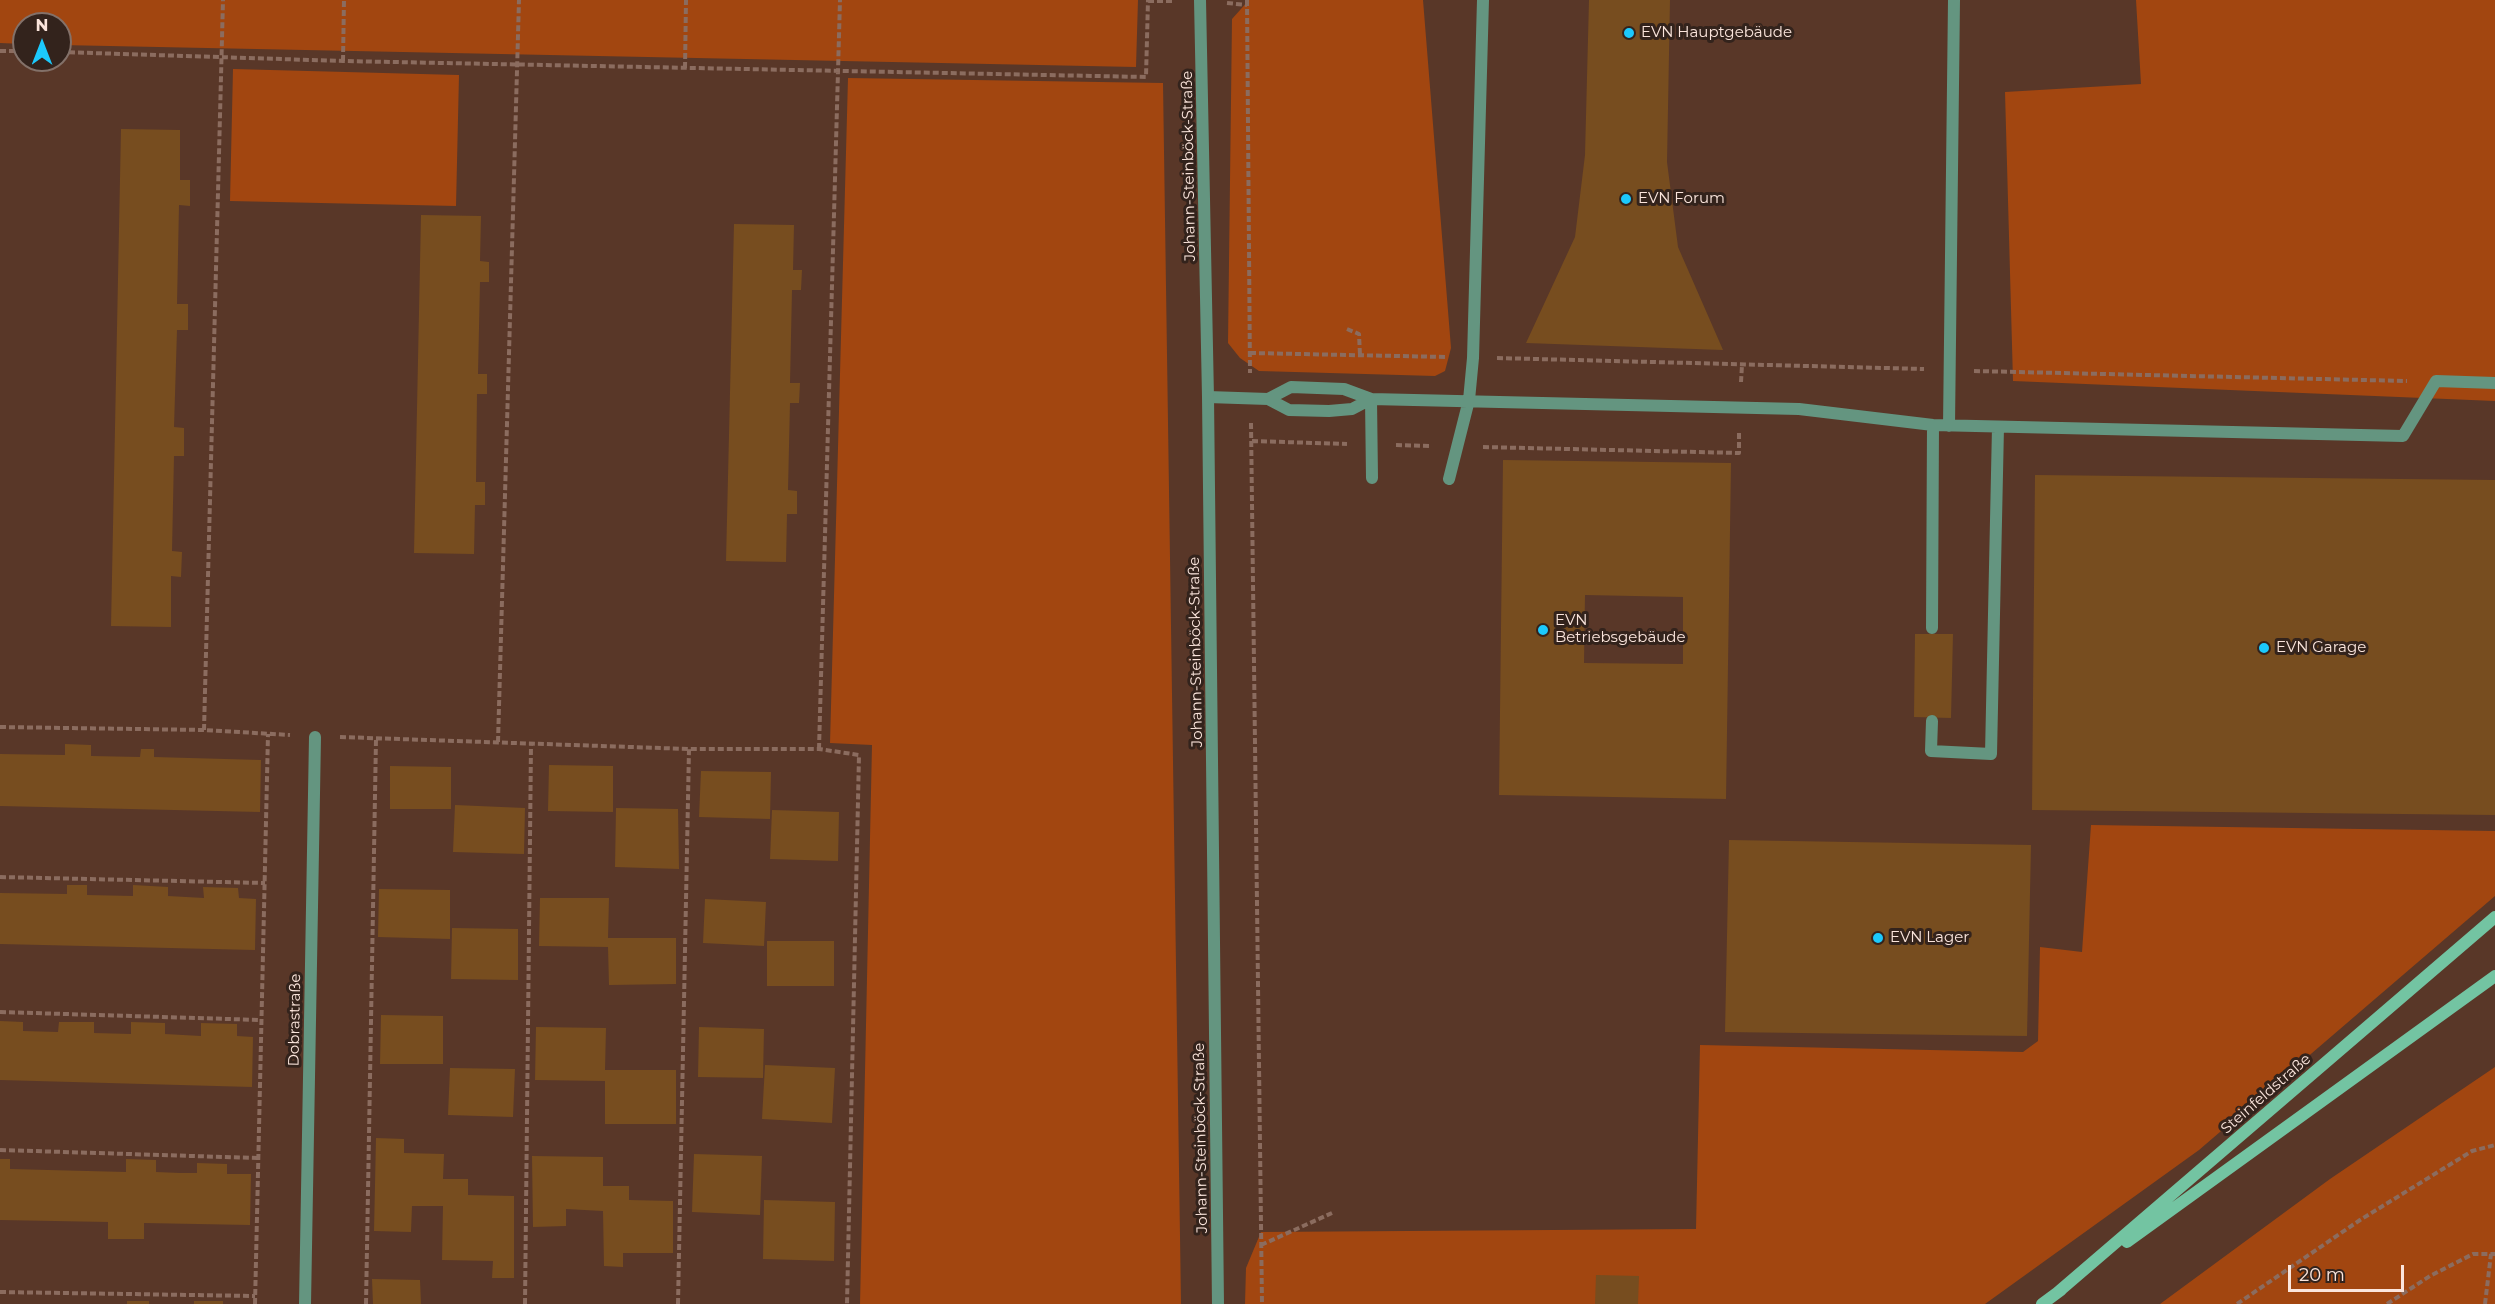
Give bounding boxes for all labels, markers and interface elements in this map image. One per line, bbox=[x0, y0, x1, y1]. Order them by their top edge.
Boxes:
north arrow bbox=[12, 12, 72, 72]
text: N bbox=[36, 16, 48, 35]
place label: EVN Hauptgebäude bbox=[1641, 24, 1792, 42]
marker: EVN Hauptgebäude bbox=[1622, 26, 1636, 40]
street label: Johann-Steinböck-Straße bbox=[1178, 71, 1200, 261]
place label: EVN Forum bbox=[1638, 190, 1725, 208]
marker: EVN Forum bbox=[1619, 192, 1633, 206]
street label: Johann-Steinböck-Straße bbox=[1185, 557, 1207, 747]
place label: EVN Betriebsgebäude bbox=[1555, 612, 1686, 647]
marker: EVN Betriebsgebäude bbox=[1536, 623, 1550, 637]
place label: EVN Garage bbox=[2276, 639, 2366, 657]
marker: EVN Garage bbox=[2257, 641, 2271, 655]
place label: EVN Lager bbox=[1890, 929, 1969, 947]
marker: EVN Lager bbox=[1871, 931, 1885, 945]
street label: Dobrastraße bbox=[285, 973, 305, 1067]
street label: Johann-Steinböck-Straße bbox=[1190, 1043, 1212, 1233]
street label: Steinfeldstraße bbox=[2217, 1050, 2315, 1138]
scale bar bbox=[2291, 1253, 2406, 1291]
text: 20 m bbox=[2299, 1264, 2345, 1286]

